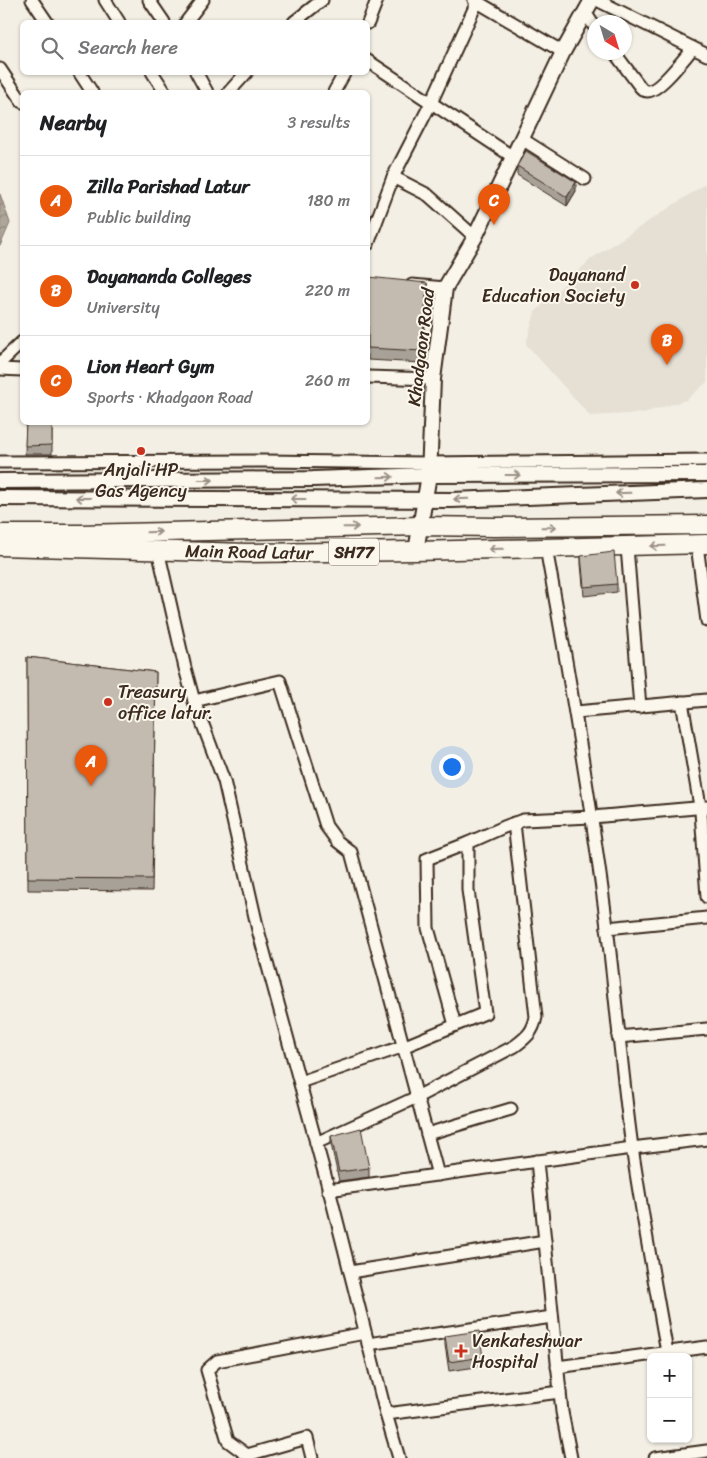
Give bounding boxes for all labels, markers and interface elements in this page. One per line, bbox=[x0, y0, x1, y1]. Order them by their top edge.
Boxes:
north arrow bbox=[587, 15, 632, 60]
search box bbox=[20, 20, 370, 75]
text: Search here bbox=[78, 31, 178, 64]
icon: search bbox=[38, 34, 66, 62]
text: Nearby bbox=[40, 104, 106, 142]
text: 3 results bbox=[287, 108, 350, 137]
text: Zilla Parishad Latur bbox=[87, 170, 249, 203]
pin: C bbox=[478, 184, 510, 225]
text: A bbox=[51, 186, 61, 215]
text: 180 m bbox=[307, 186, 350, 215]
text: Public building bbox=[87, 203, 191, 232]
place label: Dayanand Education Society bbox=[482, 259, 627, 312]
text: Dayananda Colleges bbox=[87, 260, 251, 293]
text: B bbox=[51, 276, 61, 305]
text: 220 m bbox=[305, 276, 350, 305]
marker: Dayanand Education Society bbox=[629, 279, 641, 291]
street label: Khadgaon Road bbox=[398, 285, 444, 408]
text: University bbox=[87, 293, 160, 322]
pin: B bbox=[651, 324, 683, 365]
text: Lion Heart Gym bbox=[87, 350, 215, 383]
text: C bbox=[51, 366, 61, 395]
text: 260 m bbox=[305, 366, 350, 395]
text: Sports · Khadgaon Road bbox=[87, 383, 252, 412]
marker: Anjali HP Gas Agency bbox=[135, 445, 147, 457]
place label: Anjali HP Gas Agency bbox=[95, 454, 187, 507]
one-way arrow bbox=[504, 470, 521, 480]
one-way arrow bbox=[378, 472, 394, 481]
one-way arrow bbox=[198, 475, 214, 485]
one-way arrow bbox=[616, 489, 632, 498]
one-way arrow bbox=[76, 493, 92, 503]
one-way arrow bbox=[291, 494, 307, 504]
one-way arrow bbox=[453, 495, 469, 504]
one-way arrow bbox=[540, 522, 556, 532]
one-way arrow bbox=[343, 523, 359, 532]
one-way arrow bbox=[145, 527, 161, 537]
street label: Main Road Latur bbox=[185, 535, 315, 569]
road number: SH77 bbox=[329, 538, 379, 566]
one-way arrow bbox=[651, 541, 667, 551]
one-way arrow bbox=[488, 545, 504, 554]
place label: Treasury office latur. bbox=[118, 676, 213, 729]
marker: Treasury office latur. bbox=[102, 696, 114, 708]
pin: A bbox=[75, 745, 107, 786]
your location bbox=[439, 754, 465, 780]
place label: Venkateshwar Hospital bbox=[472, 1325, 583, 1378]
marker: Venkateshwar Hospital bbox=[454, 1344, 468, 1358]
map controls bbox=[647, 1353, 692, 1443]
button: + bbox=[647, 1353, 692, 1398]
button: − bbox=[647, 1398, 692, 1443]

